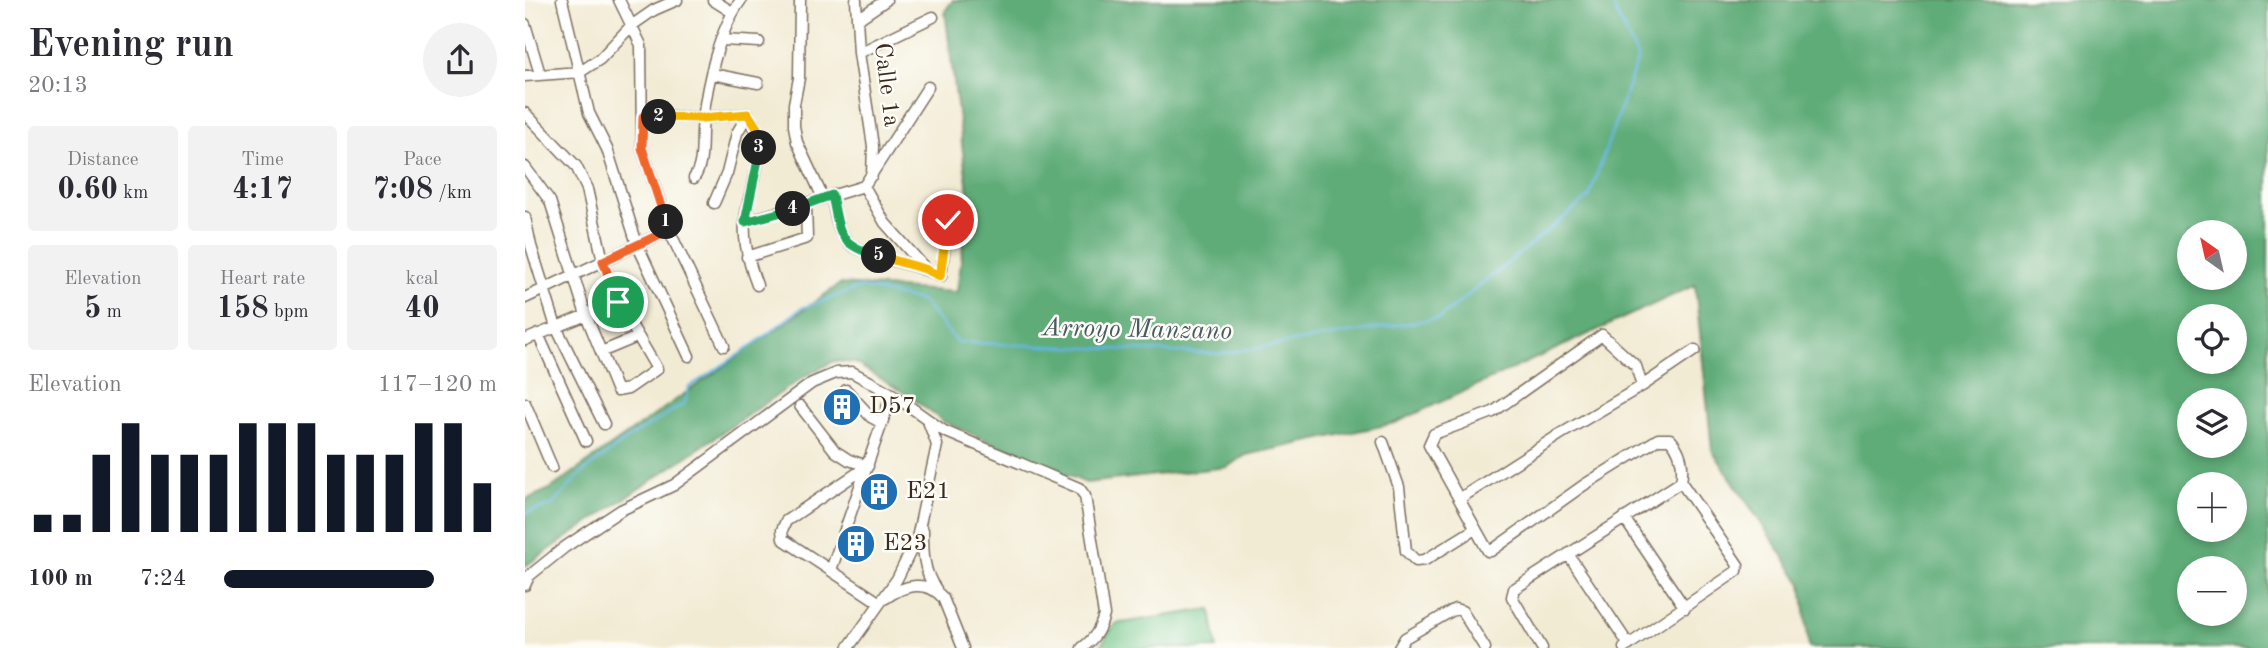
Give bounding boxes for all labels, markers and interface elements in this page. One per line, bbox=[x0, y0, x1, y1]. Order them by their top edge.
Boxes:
button: share bbox=[423, 23, 497, 97]
text: Evening run bbox=[28, 27, 234, 65]
street label: Calle 1a bbox=[869, 42, 903, 129]
text: 20:13 bbox=[28, 74, 88, 97]
pin: 2 bbox=[641, 100, 677, 134]
text: 2 bbox=[653, 107, 664, 126]
pin: 3 bbox=[741, 130, 777, 166]
text: 3 bbox=[753, 138, 764, 157]
text: Distance bbox=[67, 151, 139, 170]
text: Time bbox=[241, 151, 284, 170]
text: Pace bbox=[403, 151, 441, 170]
text: 0.60 bbox=[57, 175, 118, 205]
text: 4:17 bbox=[232, 175, 293, 205]
text: 7:08 bbox=[372, 175, 433, 205]
text: km bbox=[118, 184, 148, 203]
text: /km bbox=[433, 184, 472, 203]
pin bbox=[918, 190, 978, 250]
pin: 4 bbox=[775, 192, 811, 227]
text: 4 bbox=[787, 199, 798, 218]
icon: check bbox=[929, 201, 967, 239]
pin: 1 bbox=[649, 204, 683, 240]
text: 1 bbox=[660, 212, 671, 231]
north arrow bbox=[2177, 220, 2247, 290]
map controls bbox=[2177, 220, 2247, 626]
pin: 5 bbox=[861, 238, 897, 274]
text: 5 bbox=[873, 246, 884, 265]
text: Elevation bbox=[64, 270, 141, 289]
text: Heart rate bbox=[220, 270, 305, 289]
text: kcal bbox=[406, 270, 439, 289]
pin bbox=[588, 272, 648, 332]
icon: arrive bbox=[599, 283, 637, 321]
text: 5 bbox=[84, 294, 101, 324]
text: 158 bbox=[216, 294, 269, 324]
text: 40 bbox=[405, 294, 440, 324]
text: m bbox=[101, 303, 122, 322]
text: bpm bbox=[269, 303, 309, 322]
button: locate bbox=[2177, 304, 2247, 374]
water label: Arroyo Manzano bbox=[1040, 315, 1232, 345]
text: Elevation bbox=[28, 373, 122, 396]
text: 117–120 m bbox=[378, 373, 497, 396]
building icon: D57 bbox=[821, 386, 863, 428]
button: layers bbox=[2177, 388, 2247, 458]
place label: D57 bbox=[869, 395, 916, 419]
building icon: E21 bbox=[858, 471, 900, 513]
button: + bbox=[2177, 472, 2247, 542]
place label: E21 bbox=[906, 480, 950, 504]
building icon: E23 bbox=[835, 523, 877, 565]
place label: E23 bbox=[883, 532, 927, 556]
button: − bbox=[2177, 556, 2247, 626]
text: 100 m bbox=[28, 567, 93, 590]
text: 7:24 bbox=[140, 567, 186, 590]

